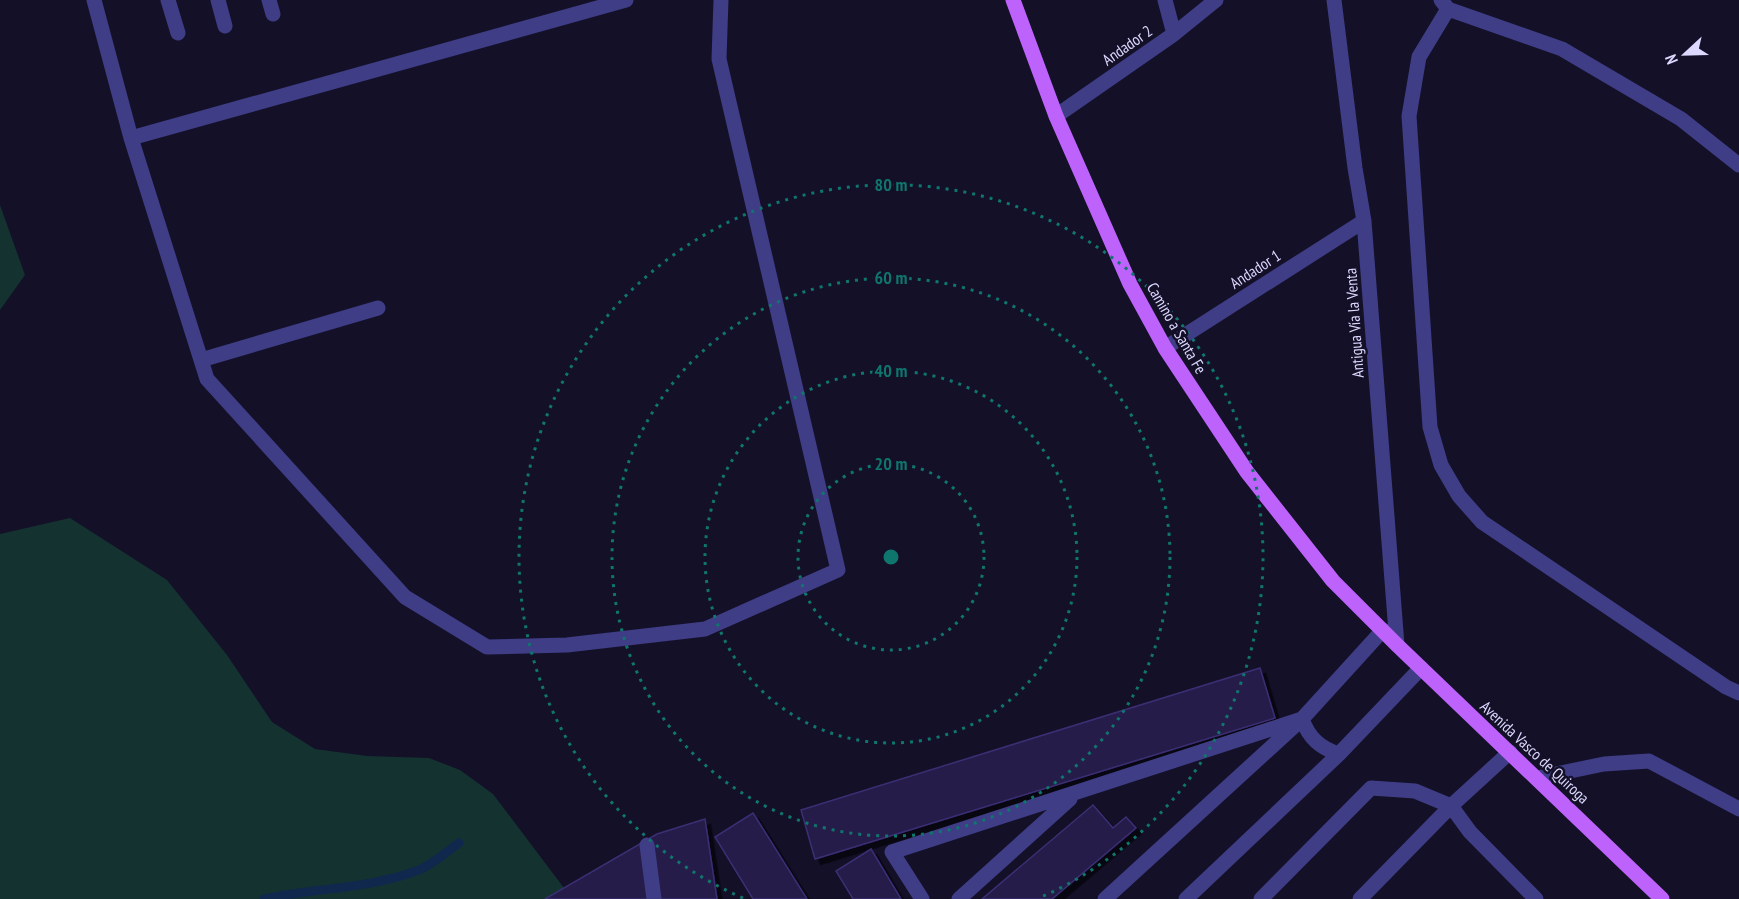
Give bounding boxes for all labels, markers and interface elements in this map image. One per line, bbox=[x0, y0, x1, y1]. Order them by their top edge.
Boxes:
street label: Andador 2 bbox=[1098, 21, 1156, 69]
north arrow bbox=[1655, 24, 1715, 84]
text: N bbox=[1660, 52, 1682, 67]
text: 80 m bbox=[875, 173, 907, 196]
street label: Andador 1 bbox=[1226, 245, 1284, 293]
text: 60 m bbox=[875, 266, 907, 289]
street label: Antigua Vía la Venta bbox=[1340, 267, 1368, 379]
street label: Camino a Santa Fe bbox=[1143, 279, 1211, 377]
text: 40 m bbox=[875, 359, 907, 382]
text: 20 m bbox=[875, 452, 907, 475]
centre of rings bbox=[881, 547, 901, 567]
street label: Avenida Vasco de Quiroga bbox=[1476, 696, 1594, 808]

